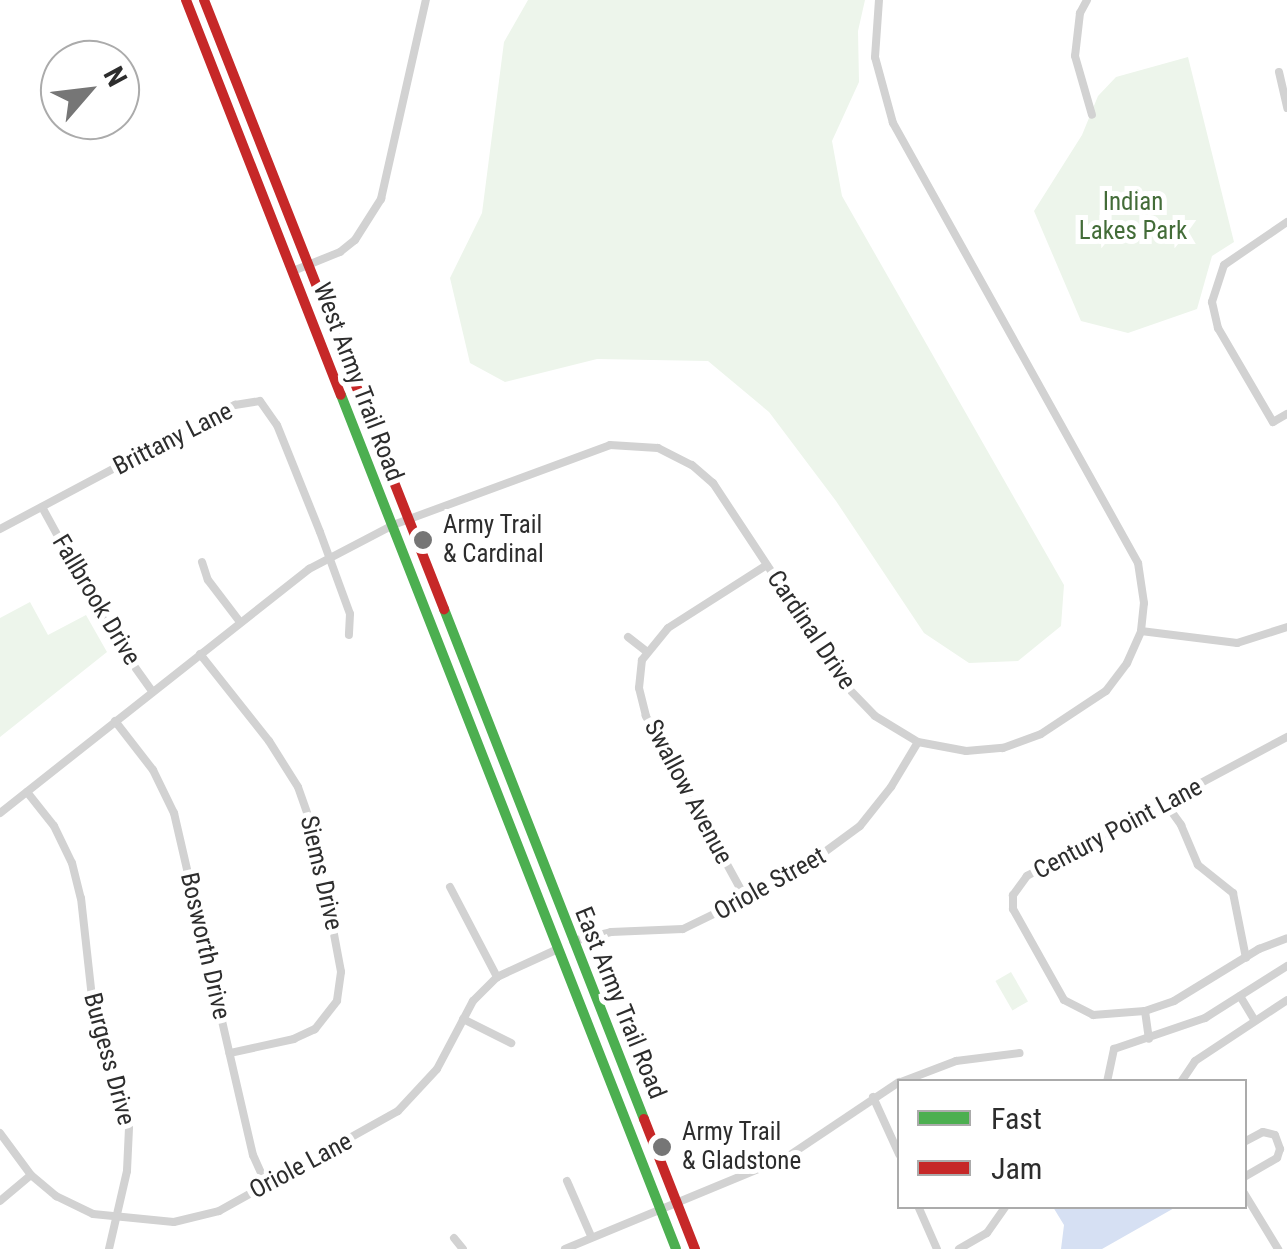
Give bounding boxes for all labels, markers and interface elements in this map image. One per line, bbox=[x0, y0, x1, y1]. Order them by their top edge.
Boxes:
north arrow bbox=[40, 40, 140, 140]
text: N bbox=[97, 61, 134, 92]
park label: Indian Lakes Park bbox=[1079, 188, 1187, 247]
street label: West Army Trail Road bbox=[306, 278, 410, 486]
street label: Brittany Lane bbox=[108, 396, 238, 482]
place label: Army Trail & Cardinal bbox=[443, 511, 544, 570]
street label: Fallbrook Drive bbox=[45, 529, 147, 671]
marker: Army Trail & Cardinal bbox=[412, 529, 434, 551]
street label: Cardinal Drive bbox=[760, 565, 862, 695]
street label: Swallow Avenue bbox=[637, 715, 739, 869]
street label: Century Point Lane bbox=[1029, 772, 1207, 886]
street label: Siems Drive bbox=[293, 813, 349, 933]
street label: Oriole Street bbox=[709, 841, 831, 927]
street label: Bosworth Drive bbox=[174, 870, 236, 1022]
street label: East Army Trail Road bbox=[568, 903, 672, 1103]
street label: Burgess Drive bbox=[77, 990, 141, 1128]
legend bbox=[897, 1079, 1247, 1209]
text: Fast bbox=[991, 1101, 1042, 1136]
place label: Army Trail & Gladstone bbox=[682, 1118, 801, 1177]
street label: Oriole Lane bbox=[245, 1127, 357, 1205]
marker: Army Trail & Gladstone bbox=[651, 1136, 673, 1158]
text: Jam bbox=[991, 1151, 1042, 1186]

